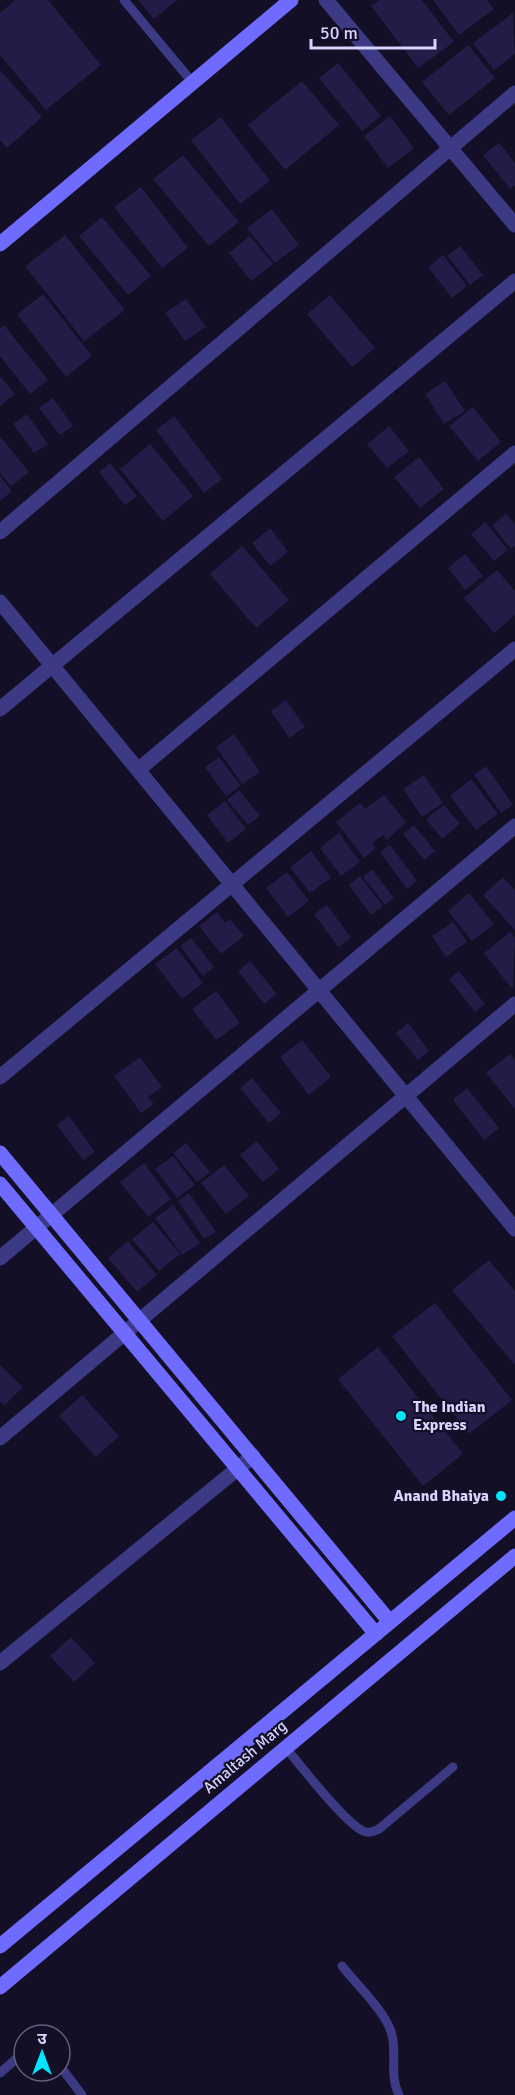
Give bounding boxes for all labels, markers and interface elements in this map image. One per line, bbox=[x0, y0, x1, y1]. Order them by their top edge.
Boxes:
scale bar bbox=[311, 12, 436, 50]
text: 50 m bbox=[320, 22, 358, 44]
place label: The Indian Express bbox=[413, 1397, 486, 1435]
marker: The Indian Express bbox=[394, 1409, 408, 1423]
place label: Anand Bhaiya bbox=[394, 1486, 489, 1506]
marker: Anand Bhaiya bbox=[494, 1489, 508, 1503]
street label: Amaltash Marg bbox=[199, 1716, 291, 1798]
north arrow bbox=[12, 2023, 72, 2083]
text: उ bbox=[37, 2029, 47, 2049]

